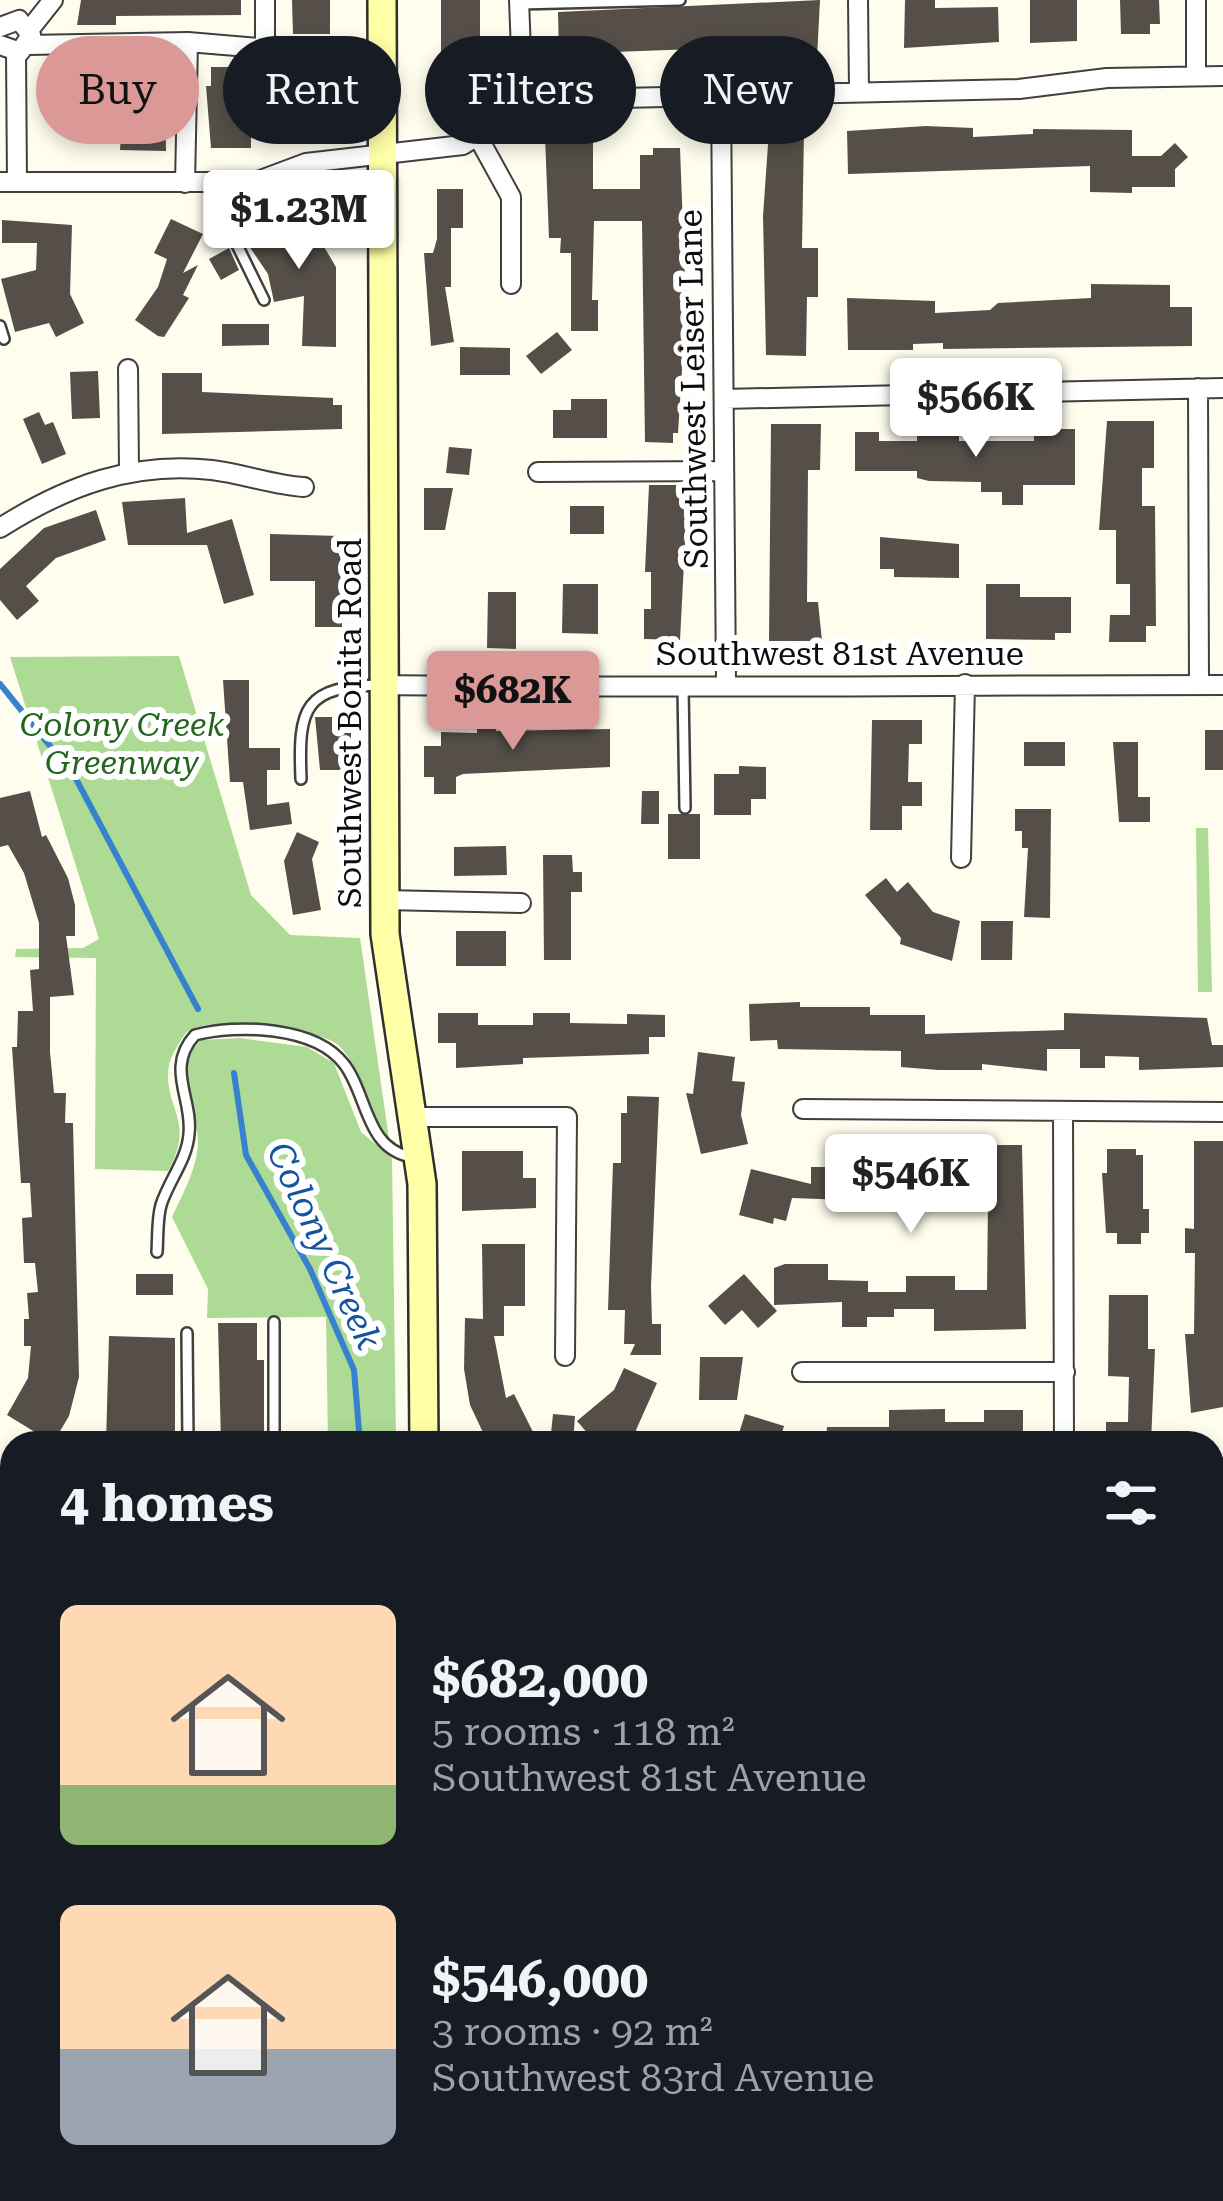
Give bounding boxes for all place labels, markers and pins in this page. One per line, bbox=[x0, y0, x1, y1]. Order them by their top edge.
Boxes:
pin: $1.23M bbox=[201, 170, 397, 272]
pin: $566K bbox=[892, 358, 1060, 460]
pin: $682K bbox=[429, 651, 597, 753]
pin: $546K bbox=[827, 1134, 995, 1236]

